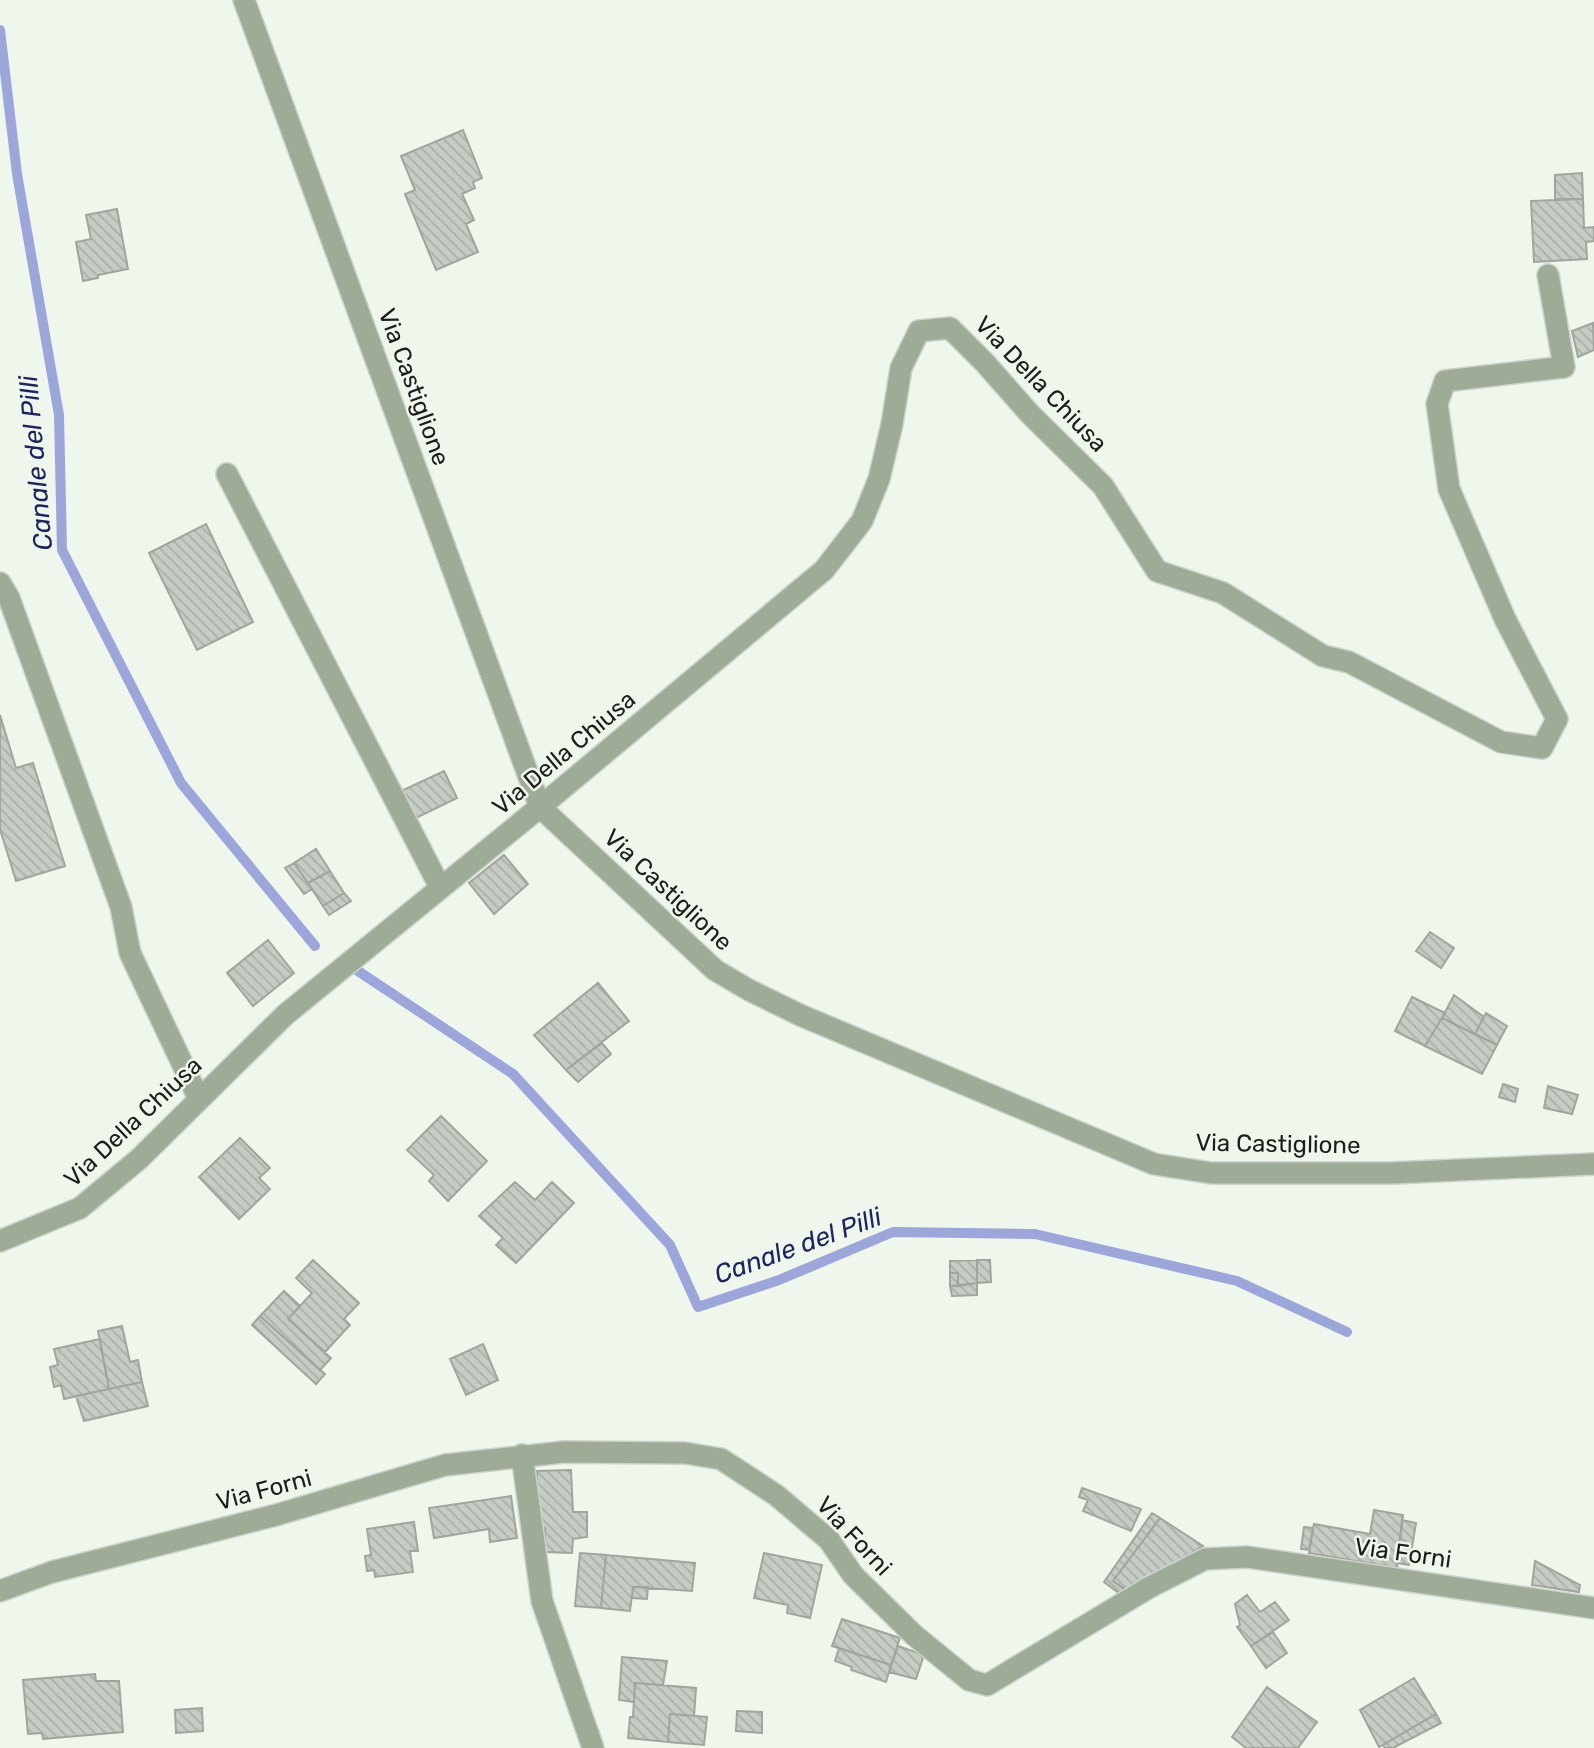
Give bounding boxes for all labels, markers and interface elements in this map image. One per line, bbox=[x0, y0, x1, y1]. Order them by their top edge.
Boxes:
street label: Via Castiglione bbox=[373, 305, 455, 469]
street label: Via Della Chiusa bbox=[969, 310, 1113, 458]
water label: Canale del Pilli bbox=[13, 373, 59, 552]
street label: Via Della Chiusa bbox=[487, 685, 641, 821]
street label: Via Castiglione bbox=[598, 824, 738, 956]
street label: Via Della Chiusa bbox=[58, 1051, 208, 1193]
street label: Via Castiglione bbox=[1195, 1129, 1361, 1159]
water label: Canale del Pilli bbox=[710, 1201, 886, 1291]
street label: Via Forni bbox=[213, 1464, 315, 1516]
street label: Via Forni bbox=[810, 1491, 898, 1581]
street label: Via Forni bbox=[1353, 1532, 1453, 1574]

